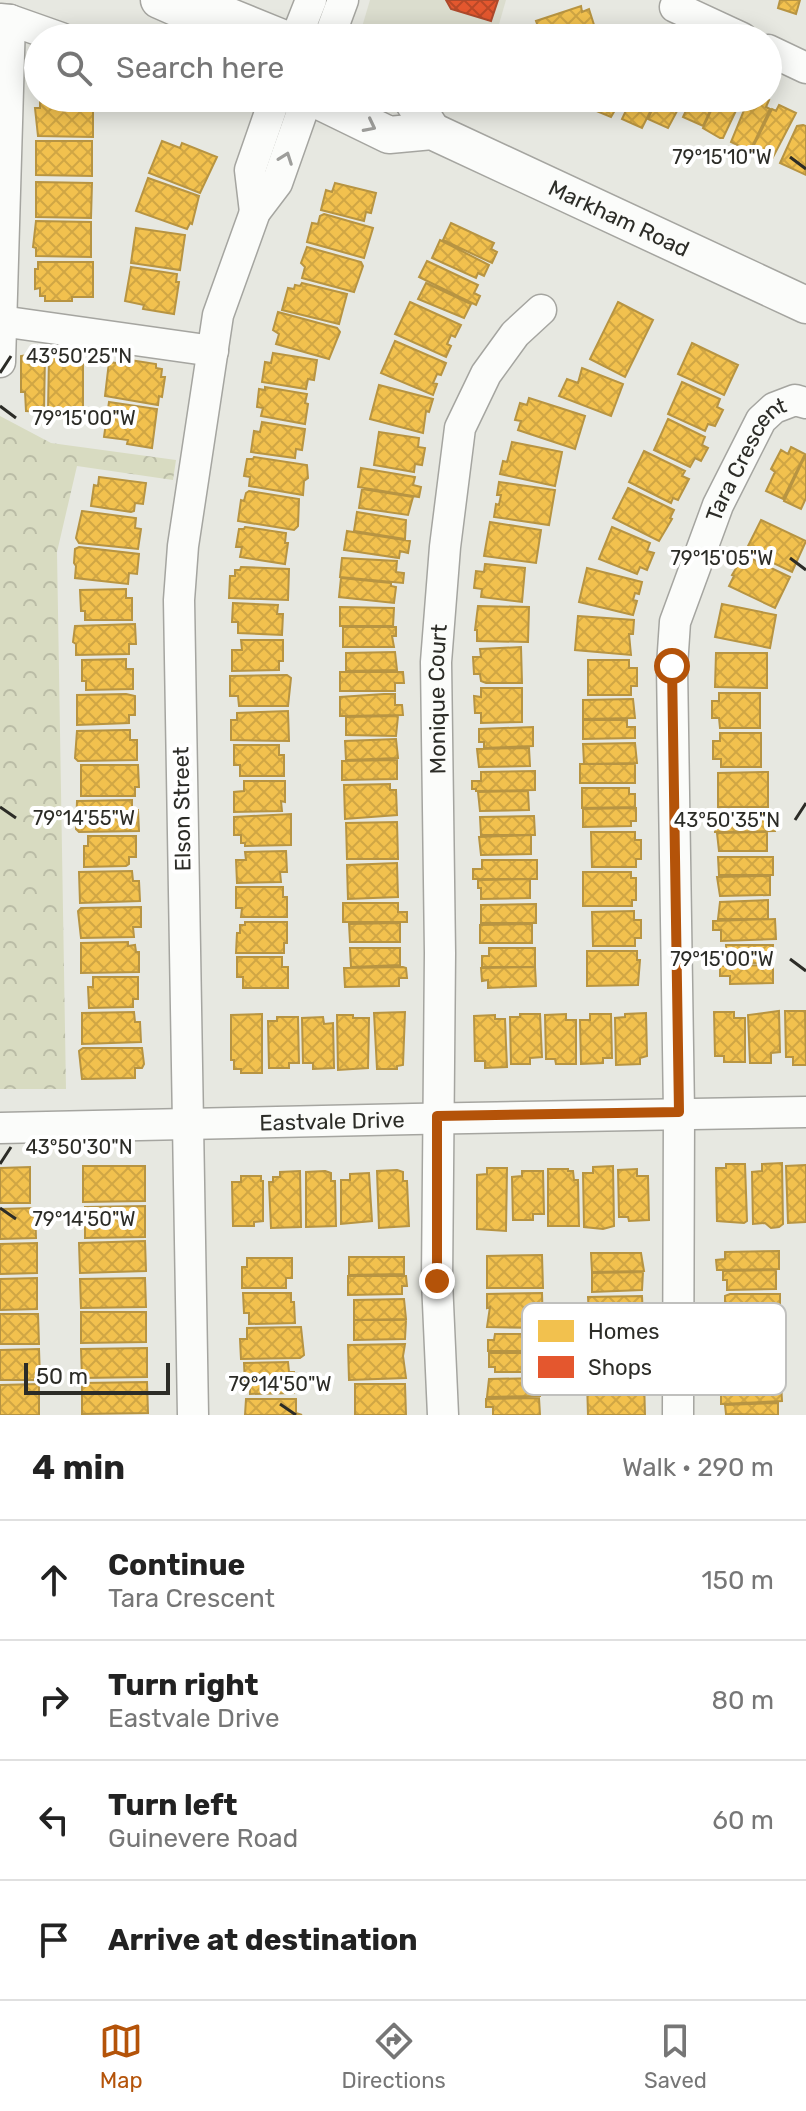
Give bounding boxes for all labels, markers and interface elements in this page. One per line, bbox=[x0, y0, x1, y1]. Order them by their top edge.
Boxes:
search box bbox=[24, 24, 782, 112]
icon: search bbox=[52, 46, 96, 90]
text: Search here bbox=[116, 50, 284, 86]
one-way arrow bbox=[362, 116, 377, 131]
text: 79°15'10"W bbox=[672, 145, 772, 169]
one-way arrow bbox=[276, 152, 293, 166]
street label: Markham Road bbox=[544, 174, 694, 262]
text: 43°50'25"N bbox=[26, 344, 132, 368]
street label: Tara Crescent bbox=[700, 391, 790, 525]
text: 79°15'00"W bbox=[32, 406, 136, 430]
text: 79°15'05"W bbox=[671, 546, 773, 570]
street label: Monique Court bbox=[422, 623, 452, 775]
route start bbox=[654, 648, 690, 684]
street label: Elson Street bbox=[167, 746, 197, 872]
text: 79°14'55"W bbox=[33, 806, 135, 830]
text: 43°50'35"N bbox=[674, 808, 780, 832]
text: 79°15'00"W bbox=[670, 947, 774, 971]
street label: Eastvale Drive bbox=[259, 1106, 405, 1136]
text: 43°50'30"N bbox=[25, 1135, 133, 1159]
text: 79°14'50"W bbox=[33, 1207, 135, 1231]
route end bbox=[419, 1263, 455, 1299]
legend bbox=[522, 1303, 786, 1395]
text: Homes bbox=[588, 1318, 659, 1345]
text: Shops bbox=[588, 1354, 652, 1381]
scale bar bbox=[24, 1359, 170, 1395]
text: 50 m bbox=[36, 1363, 88, 1390]
text: 79°14'50"W bbox=[229, 1372, 331, 1396]
text: 4 min bbox=[32, 1447, 125, 1488]
text: Walk · 290 m bbox=[622, 1452, 774, 1483]
text: Continue bbox=[108, 1547, 245, 1583]
icon: ahead bbox=[32, 1558, 76, 1602]
text: 150 m bbox=[701, 1565, 774, 1596]
text: Tara Crescent bbox=[108, 1583, 275, 1614]
text: Turn right bbox=[108, 1667, 259, 1703]
icon: right bbox=[32, 1678, 76, 1722]
text: 80 m bbox=[711, 1685, 774, 1716]
text: Eastvale Drive bbox=[108, 1703, 280, 1734]
text: Turn left bbox=[108, 1787, 238, 1823]
icon: left bbox=[32, 1798, 76, 1842]
text: 60 m bbox=[712, 1805, 774, 1836]
text: Guinevere Road bbox=[108, 1823, 298, 1854]
icon: arrive bbox=[32, 1918, 76, 1962]
text: Arrive at destination bbox=[108, 1922, 418, 1958]
tab: Map bbox=[99, 2019, 143, 2094]
tab: Directions bbox=[341, 2019, 446, 2094]
tab: Saved bbox=[644, 2019, 707, 2094]

